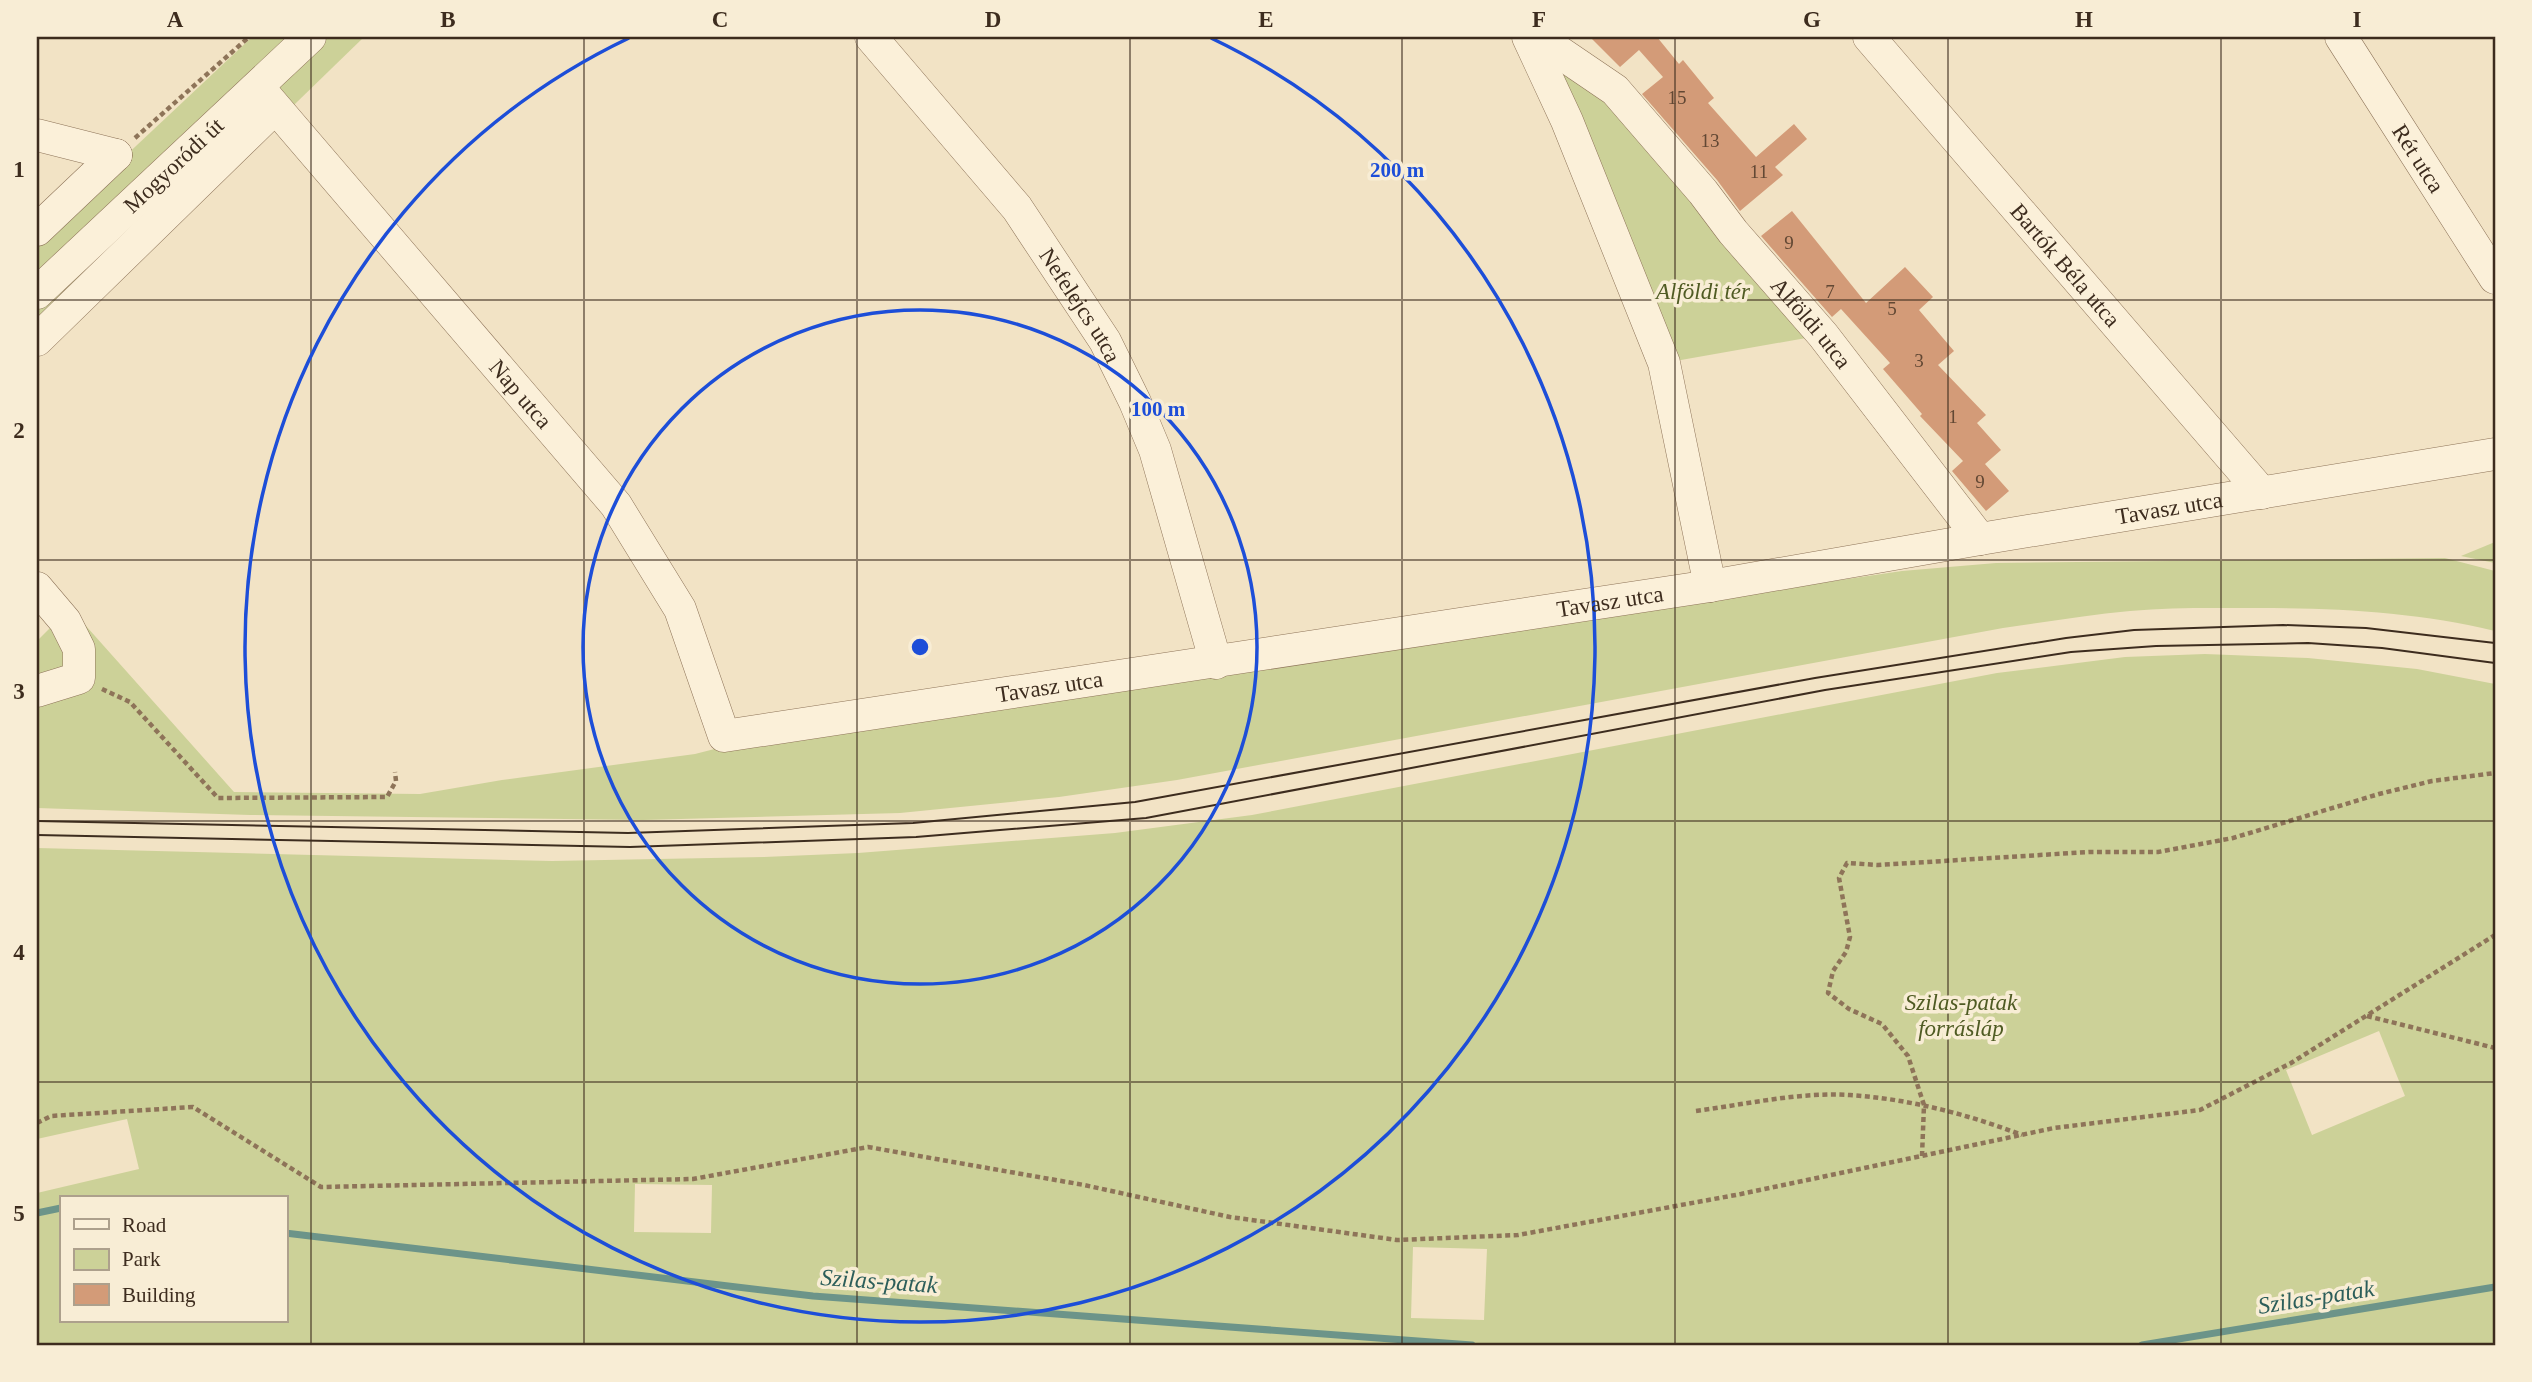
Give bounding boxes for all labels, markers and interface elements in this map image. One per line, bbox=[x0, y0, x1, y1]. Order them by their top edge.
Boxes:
text: A bbox=[167, 7, 184, 32]
text: B bbox=[440, 7, 456, 32]
text: C bbox=[712, 7, 728, 32]
text: D bbox=[985, 7, 1001, 32]
text: E bbox=[1258, 7, 1274, 32]
text: F bbox=[1532, 7, 1546, 32]
text: G bbox=[1803, 7, 1821, 32]
text: H bbox=[2075, 7, 2093, 32]
text: I bbox=[2353, 7, 2362, 32]
house number: 15 bbox=[1668, 87, 1687, 108]
street label: Mogyoródi út bbox=[119, 112, 229, 218]
street label: Rét utca bbox=[2387, 120, 2449, 197]
house number: 13 bbox=[1701, 130, 1720, 151]
text: 1 bbox=[13, 157, 25, 182]
text: 200 m bbox=[1370, 158, 1425, 182]
house number: 11 bbox=[1750, 161, 1768, 182]
street label: Bartók Béla utca bbox=[2005, 199, 2125, 332]
house number: 9 bbox=[1784, 232, 1794, 253]
street label: Nefelejcs utca bbox=[1034, 244, 1126, 367]
street label: Alföldi utca bbox=[1766, 273, 1856, 373]
park label: Alföldi tér bbox=[1654, 279, 1751, 304]
house number: 7 bbox=[1825, 281, 1835, 302]
house number: 5 bbox=[1887, 298, 1897, 319]
house number: 3 bbox=[1914, 350, 1924, 371]
street label: Nap utca bbox=[484, 355, 557, 434]
text: 100 m bbox=[1131, 397, 1186, 421]
house number: 1 bbox=[1948, 406, 1958, 427]
text: 2 bbox=[13, 418, 25, 443]
house number: 9 bbox=[1975, 471, 1985, 492]
street label: Tavasz utca bbox=[2114, 487, 2224, 529]
street label: Tavasz utca bbox=[1555, 581, 1665, 622]
centre of rings bbox=[908, 635, 932, 659]
street label: Tavasz utca bbox=[994, 667, 1105, 707]
text: 3 bbox=[13, 679, 25, 704]
text: 4 bbox=[13, 940, 25, 965]
park label: Szilas-patak forrásláp bbox=[1905, 990, 2018, 1041]
legend bbox=[60, 1196, 287, 1322]
text: 5 bbox=[13, 1201, 25, 1226]
text: Road bbox=[122, 1213, 167, 1237]
text: Park bbox=[122, 1247, 161, 1271]
water label: Szilas-patak bbox=[820, 1264, 939, 1298]
water label: Szilas-patak bbox=[2256, 1275, 2376, 1319]
text: Building bbox=[122, 1283, 196, 1307]

